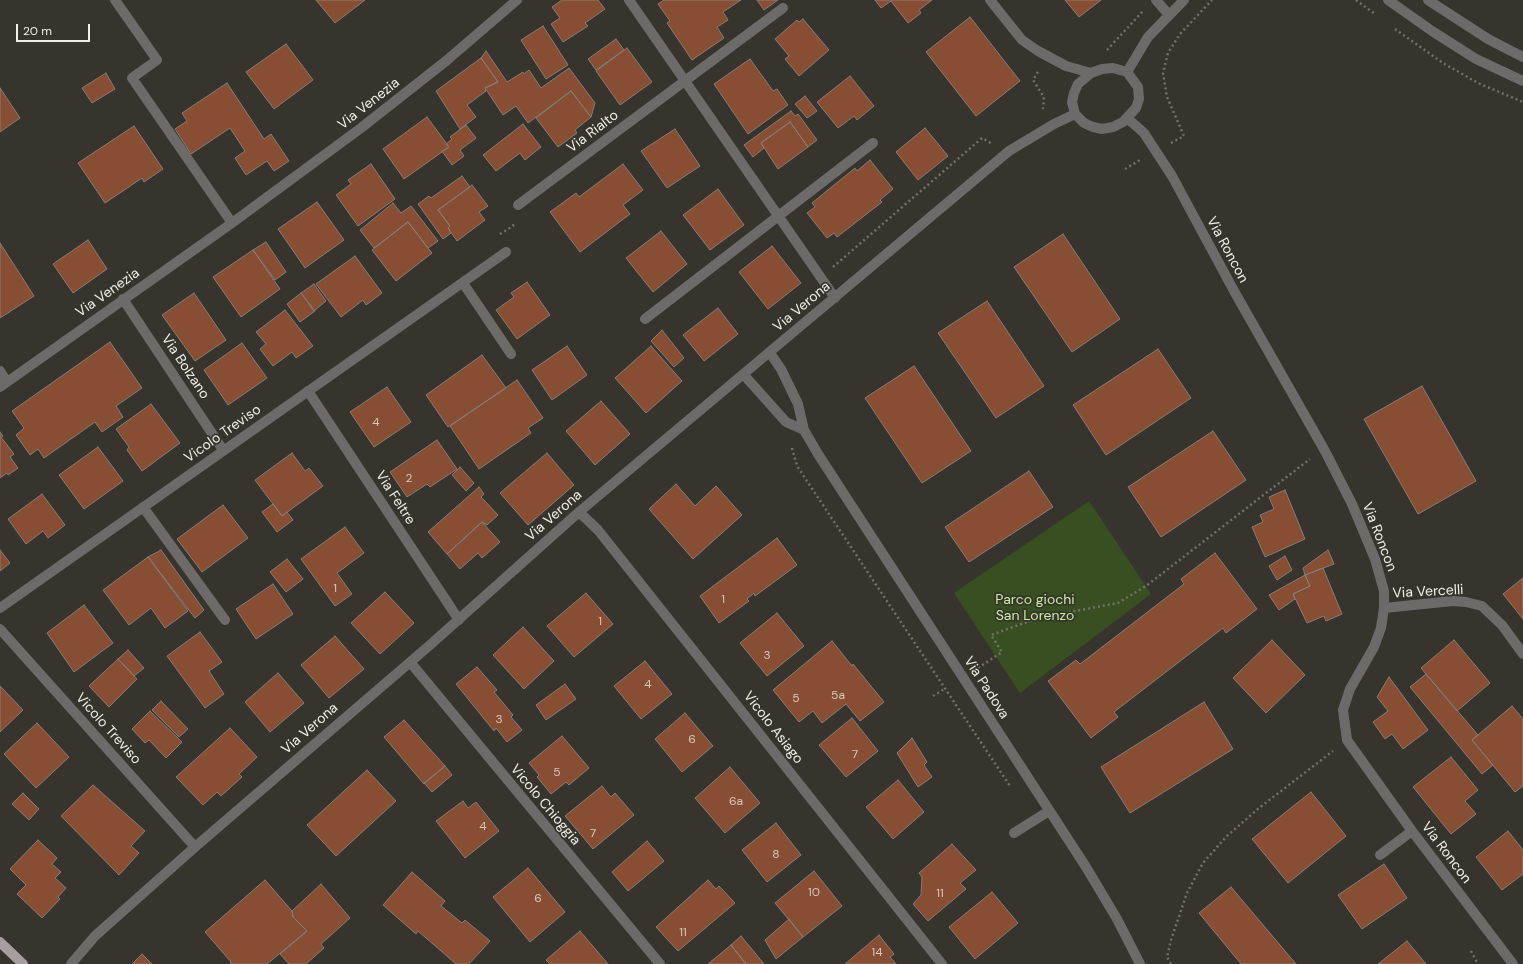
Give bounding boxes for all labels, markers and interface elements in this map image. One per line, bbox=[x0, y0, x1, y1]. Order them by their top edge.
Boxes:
scale bar bbox=[18, 16, 92, 42]
text: 20 m bbox=[23, 23, 52, 39]
street label: Via Venezia bbox=[335, 75, 403, 133]
street label: Via Rialto bbox=[564, 107, 622, 157]
street label: Via Roncon bbox=[1203, 214, 1251, 286]
street label: Via Venezia bbox=[73, 265, 143, 321]
street label: Via Verona bbox=[770, 278, 834, 336]
street label: Via Bolzano bbox=[157, 332, 213, 402]
street label: Vicolo Treviso bbox=[181, 401, 265, 467]
house number: 4 bbox=[372, 416, 380, 430]
street label: Via Feltre bbox=[371, 468, 419, 528]
house number: 2 bbox=[406, 472, 412, 486]
street label: Via Verona bbox=[522, 487, 586, 545]
street label: Via Roncon bbox=[1358, 500, 1400, 574]
house number: 1 bbox=[333, 582, 337, 596]
street label: Via Vercelli bbox=[1392, 582, 1464, 602]
park label: Parco giochi San Lorenzo bbox=[995, 592, 1075, 624]
house number: 1 bbox=[721, 593, 725, 607]
house number: 1 bbox=[598, 615, 602, 629]
house number: 3 bbox=[763, 649, 771, 663]
street label: Via Padova bbox=[960, 654, 1012, 722]
house number: 4 bbox=[644, 678, 652, 692]
street label: Vicolo Asiago bbox=[740, 688, 806, 768]
house number: 5a bbox=[831, 689, 845, 703]
street label: Vicolo Treviso bbox=[72, 690, 144, 768]
house number: 5 bbox=[792, 692, 800, 706]
street label: Via Verona bbox=[278, 700, 342, 758]
house number: 3 bbox=[495, 713, 503, 727]
house number: 6 bbox=[688, 733, 696, 747]
house number: 7 bbox=[852, 748, 858, 762]
street label: Vicolo Chioggia bbox=[506, 761, 584, 849]
house number: 5 bbox=[553, 766, 561, 780]
house number: 6a bbox=[729, 795, 743, 809]
street label: Via Roncon bbox=[1417, 819, 1475, 887]
house number: 4 bbox=[479, 820, 487, 834]
house number: 7 bbox=[590, 827, 596, 841]
house number: 8 bbox=[772, 848, 780, 862]
house number: 10 bbox=[808, 886, 820, 900]
house number: 11 bbox=[936, 887, 944, 901]
house number: 6 bbox=[534, 892, 542, 906]
house number: 11 bbox=[679, 926, 687, 940]
house number: 14 bbox=[871, 946, 883, 960]

